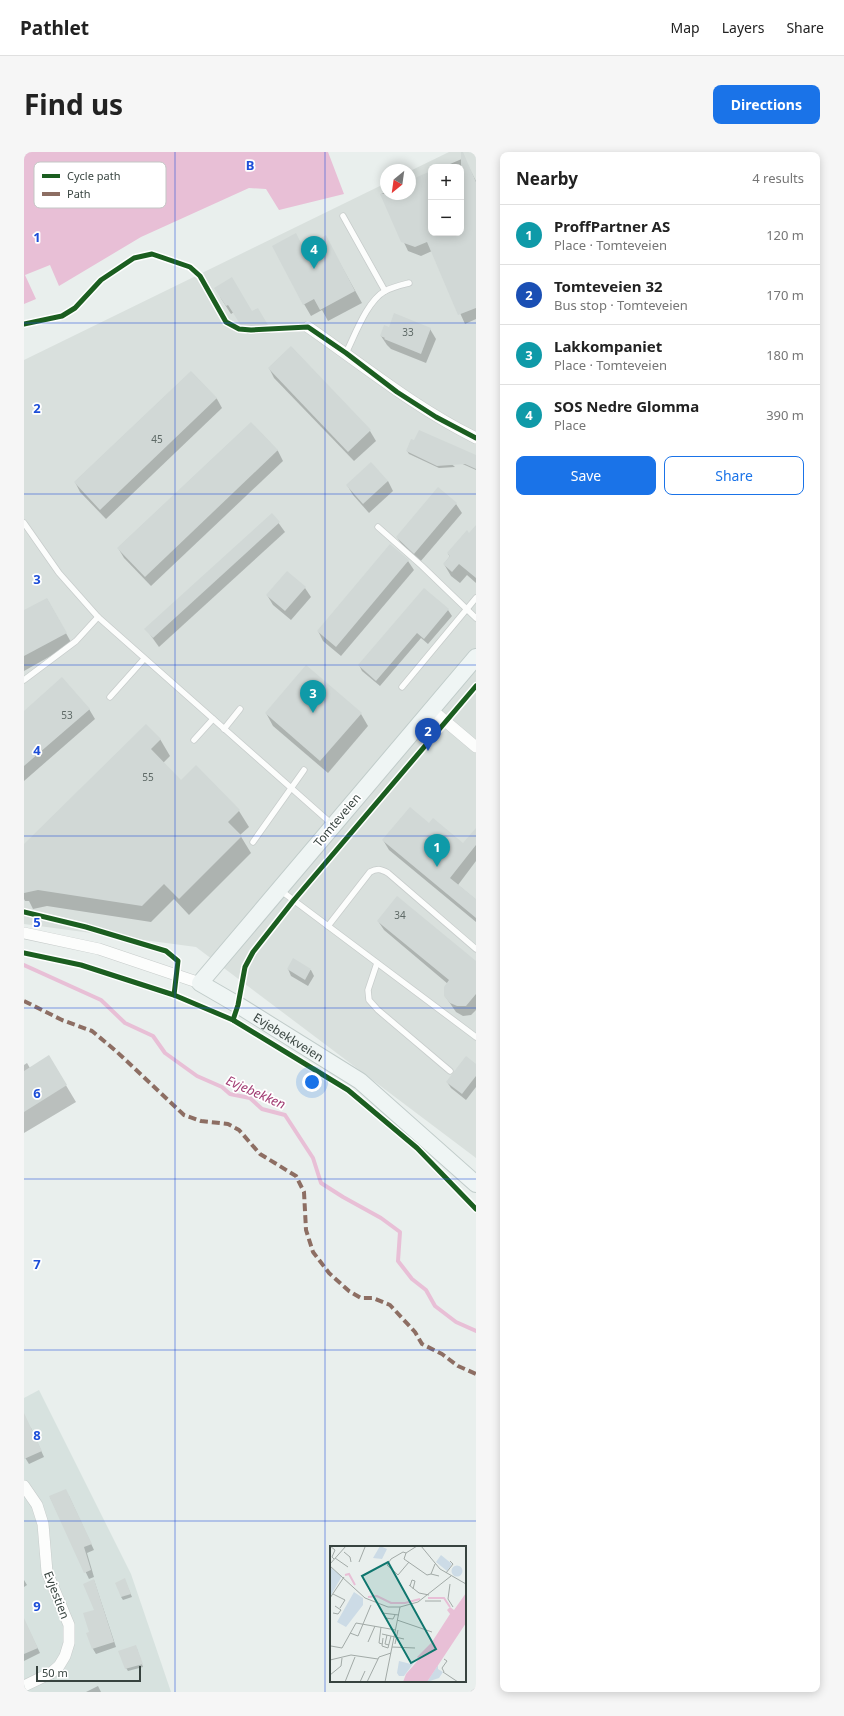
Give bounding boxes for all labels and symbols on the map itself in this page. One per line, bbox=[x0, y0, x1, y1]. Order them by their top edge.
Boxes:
text: B bbox=[246, 156, 254, 174]
legend bbox=[34, 162, 166, 208]
north arrow bbox=[380, 164, 416, 200]
text: Cycle path bbox=[67, 168, 120, 183]
text: Path bbox=[67, 186, 91, 201]
text: 1 bbox=[33, 228, 41, 246]
pin: 4 bbox=[301, 236, 327, 269]
house number: 33 bbox=[402, 325, 414, 339]
text: 2 bbox=[33, 399, 41, 417]
house number: 45 bbox=[151, 432, 163, 446]
text: 3 bbox=[33, 570, 41, 588]
pin: 3 bbox=[300, 680, 326, 713]
house number: 53 bbox=[61, 708, 73, 722]
pin: 2 bbox=[415, 718, 441, 751]
text: 4 bbox=[33, 741, 41, 759]
house number: 55 bbox=[142, 770, 154, 784]
street label: Tomteveien bbox=[309, 790, 365, 850]
pin: 1 bbox=[424, 834, 450, 867]
house number: 34 bbox=[394, 908, 406, 922]
text: 5 bbox=[33, 913, 41, 931]
street label: Evjebekkveien bbox=[250, 1008, 327, 1065]
water label: Evjebekken bbox=[223, 1071, 289, 1113]
your location bbox=[302, 1072, 322, 1092]
text: 6 bbox=[33, 1084, 41, 1102]
text: 7 bbox=[33, 1255, 41, 1273]
text: 8 bbox=[33, 1426, 41, 1444]
inset map bbox=[330, 1546, 466, 1682]
street label: Evjestien bbox=[40, 1569, 74, 1621]
text: 9 bbox=[33, 1597, 41, 1615]
scale bar bbox=[36, 1664, 141, 1683]

